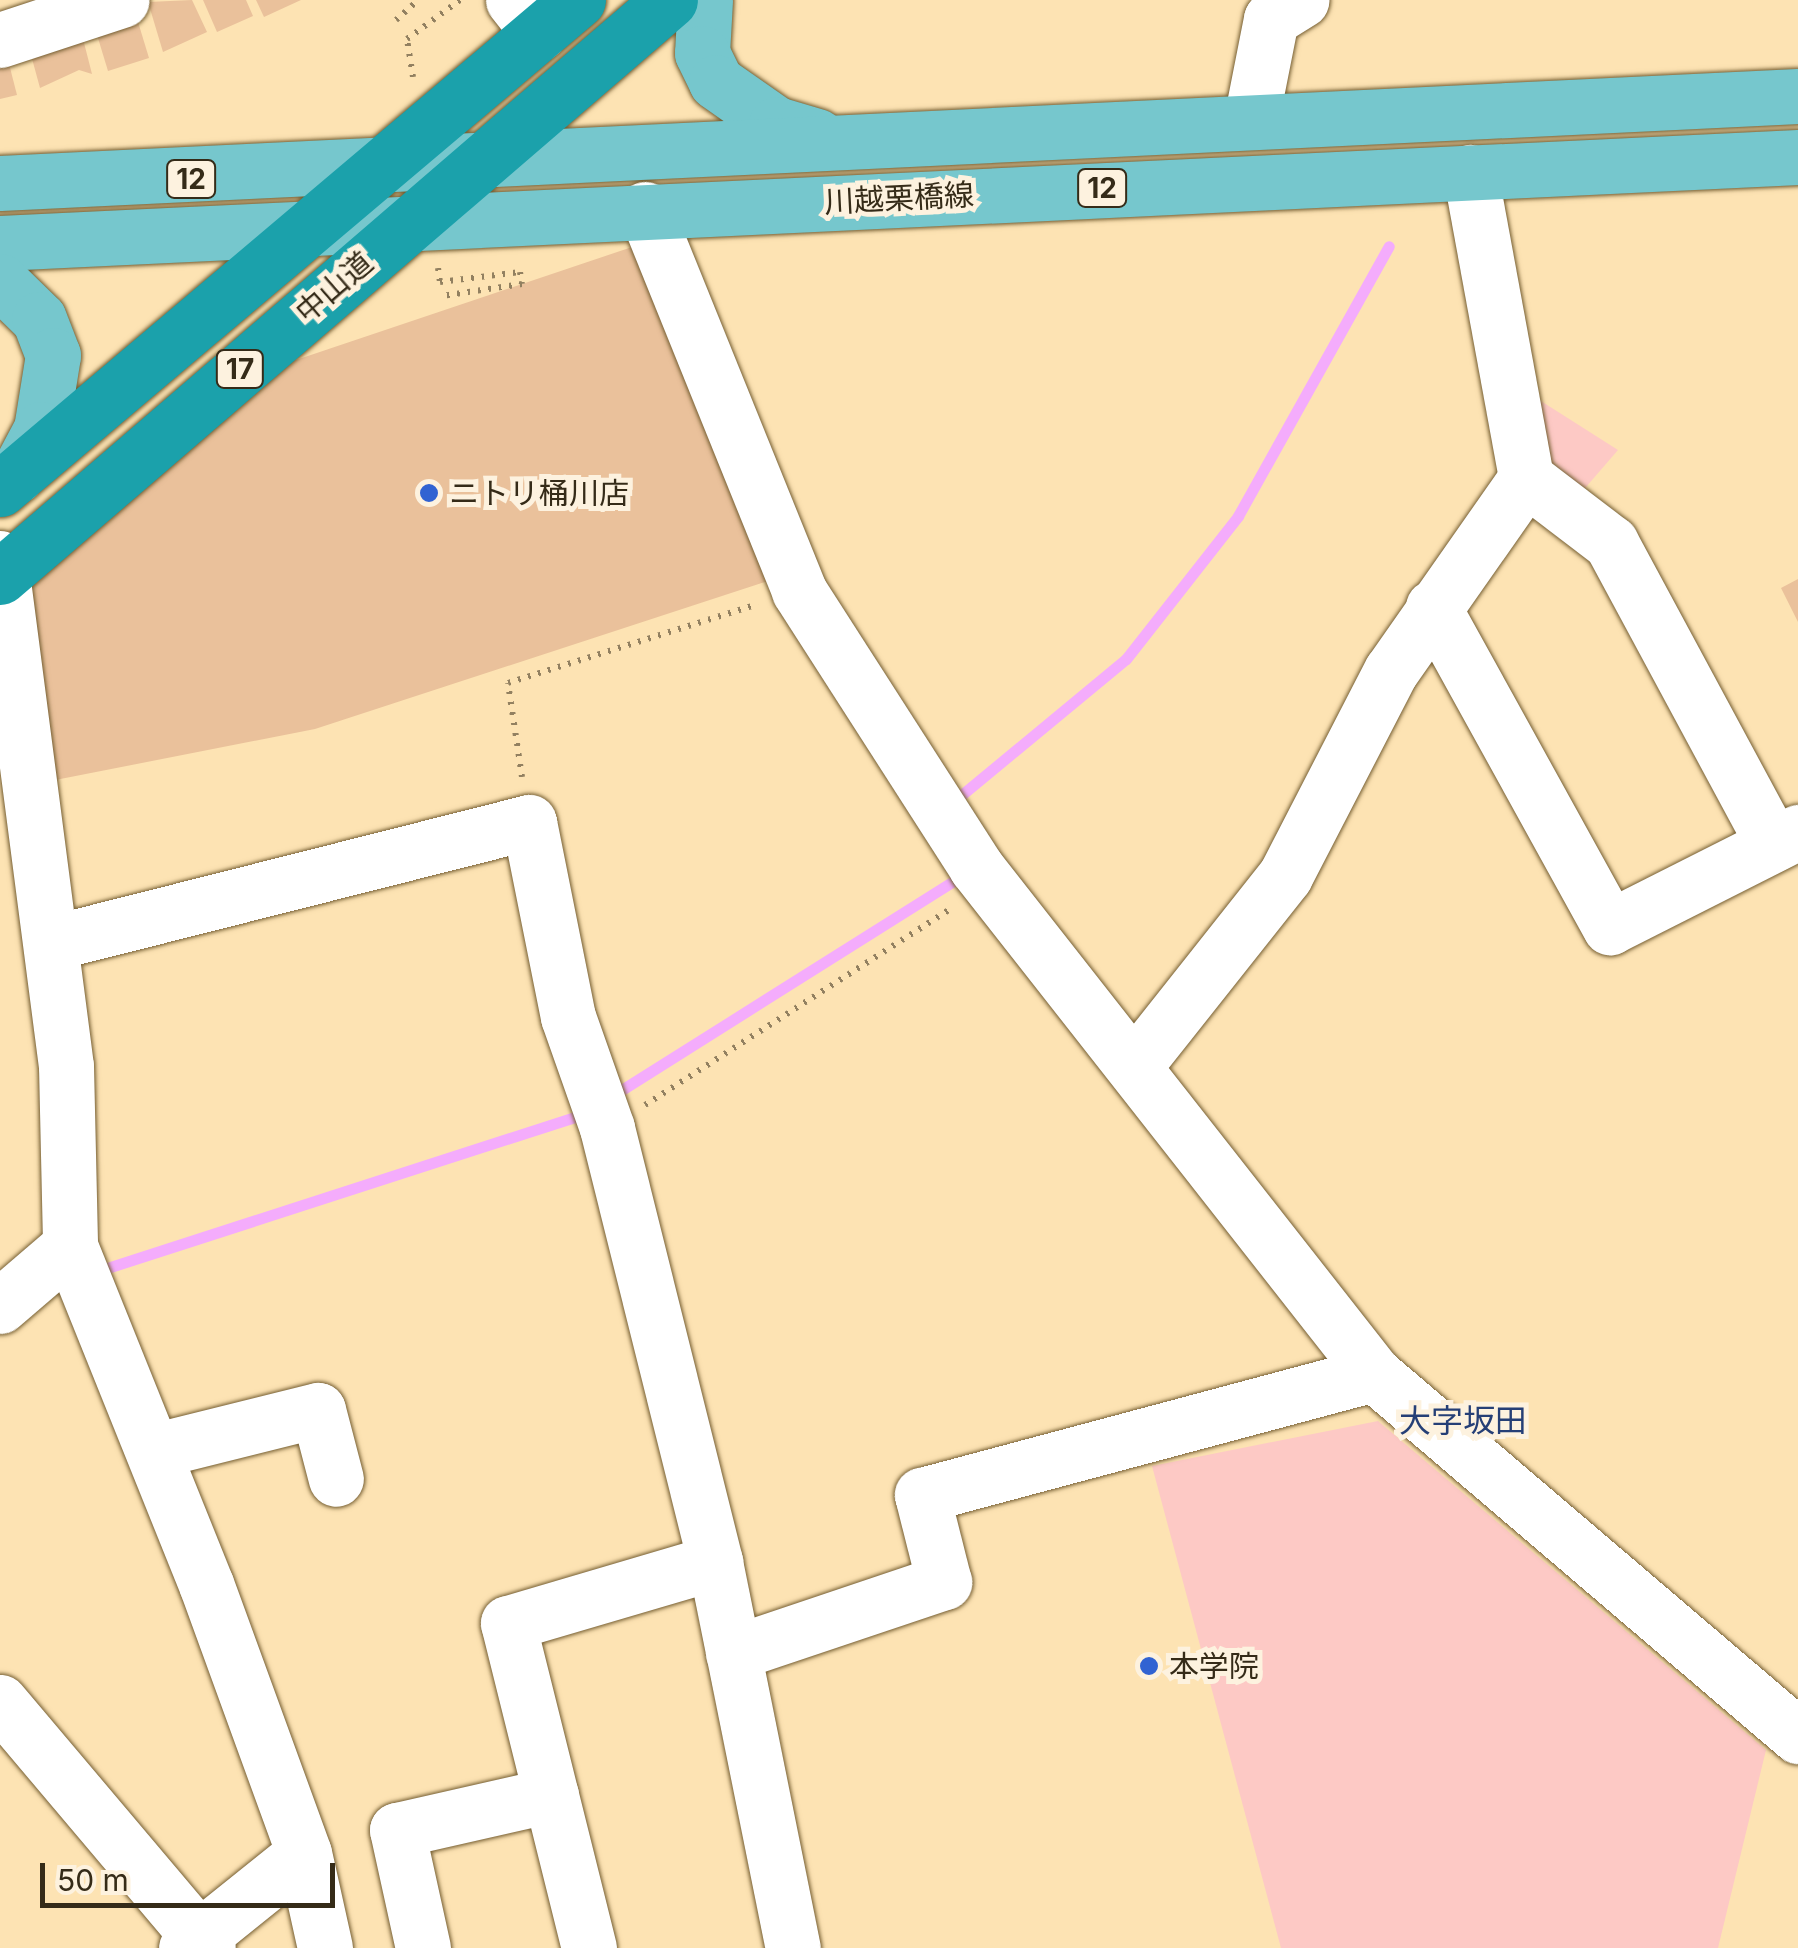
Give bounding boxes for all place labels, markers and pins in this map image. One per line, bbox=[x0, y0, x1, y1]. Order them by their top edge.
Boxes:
place label: ニトリ桶川店 bbox=[449, 475, 629, 511]
marker: ニトリ桶川店 bbox=[418, 482, 440, 504]
place label: 本学院 bbox=[1169, 1648, 1259, 1684]
marker: 本学院 bbox=[1138, 1655, 1160, 1677]

